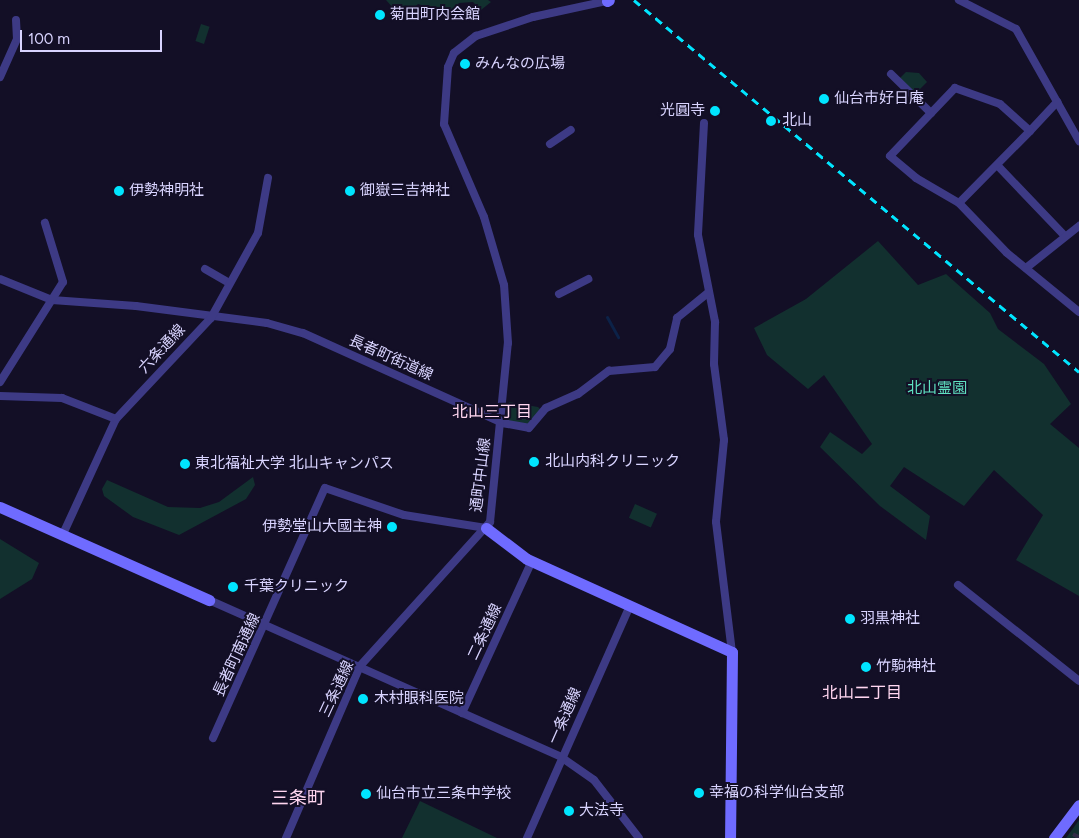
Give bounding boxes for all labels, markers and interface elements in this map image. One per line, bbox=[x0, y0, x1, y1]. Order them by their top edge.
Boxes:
place label: 菊田町内会館 bbox=[390, 6, 480, 24]
marker: 菊田町内会館 bbox=[374, 9, 386, 21]
scale bar bbox=[22, 20, 165, 52]
text: 100 m bbox=[28, 30, 70, 48]
place label: みんなの広場 bbox=[475, 55, 565, 73]
marker: みんなの広場 bbox=[459, 58, 471, 70]
place label: 仙台市好日庵 bbox=[834, 90, 924, 108]
marker: 仙台市好日庵 bbox=[818, 93, 830, 105]
place label: 光圓寺 bbox=[660, 102, 705, 120]
marker: 光圓寺 bbox=[709, 105, 721, 117]
place label: 北山 bbox=[782, 112, 812, 130]
marker: 北山 bbox=[764, 114, 778, 128]
place label: 伊勢神明社 bbox=[129, 182, 204, 200]
place label: 御嶽三吉神社 bbox=[360, 182, 450, 200]
marker: 伊勢神明社 bbox=[113, 185, 125, 197]
marker: 御嶽三吉神社 bbox=[344, 185, 356, 197]
street label: 六条通線 bbox=[135, 321, 189, 377]
street label: 長者町街道線 bbox=[346, 331, 436, 385]
park label: 北山霊園 bbox=[907, 380, 967, 398]
district label: 北山三丁目 bbox=[452, 402, 532, 422]
street label: 通町中山線 bbox=[467, 437, 495, 513]
place label: 北山内科クリニック bbox=[545, 453, 680, 471]
place label: 東北福祉大学 北山キャンパス bbox=[195, 455, 394, 473]
marker: 北山内科クリニック bbox=[527, 455, 541, 469]
marker: 東北福祉大学 北山キャンパス bbox=[179, 458, 191, 470]
place label: 伊勢堂山大國主神 bbox=[262, 518, 382, 536]
marker: 伊勢堂山大國主神 bbox=[386, 521, 398, 533]
place label: 千葉クリニック bbox=[244, 578, 349, 596]
marker: 千葉クリニック bbox=[226, 580, 240, 594]
street label: 二条通線 bbox=[464, 601, 506, 663]
street label: 長者町南通線 bbox=[210, 610, 264, 700]
place label: 羽黒神社 bbox=[860, 610, 920, 628]
marker: 羽黒神社 bbox=[844, 613, 856, 625]
street label: 三条通線 bbox=[316, 658, 358, 720]
place label: 竹駒神社 bbox=[876, 658, 936, 676]
marker: 竹駒神社 bbox=[860, 661, 872, 673]
district label: 北山二丁目 bbox=[822, 683, 902, 703]
street label: 一条通線 bbox=[545, 685, 585, 747]
place label: 木村眼科医院 bbox=[374, 690, 464, 708]
marker: 木村眼科医院 bbox=[356, 692, 370, 706]
place label: 幸福の科学仙台支部 bbox=[709, 784, 844, 802]
place label: 仙台市立三条中学校 bbox=[376, 785, 511, 803]
district label: 三条町 bbox=[271, 787, 325, 809]
marker: 幸福の科学仙台支部 bbox=[693, 787, 705, 799]
marker: 仙台市立三条中学校 bbox=[360, 788, 372, 800]
place label: 大法寺 bbox=[579, 802, 624, 820]
marker: 大法寺 bbox=[563, 805, 575, 817]

